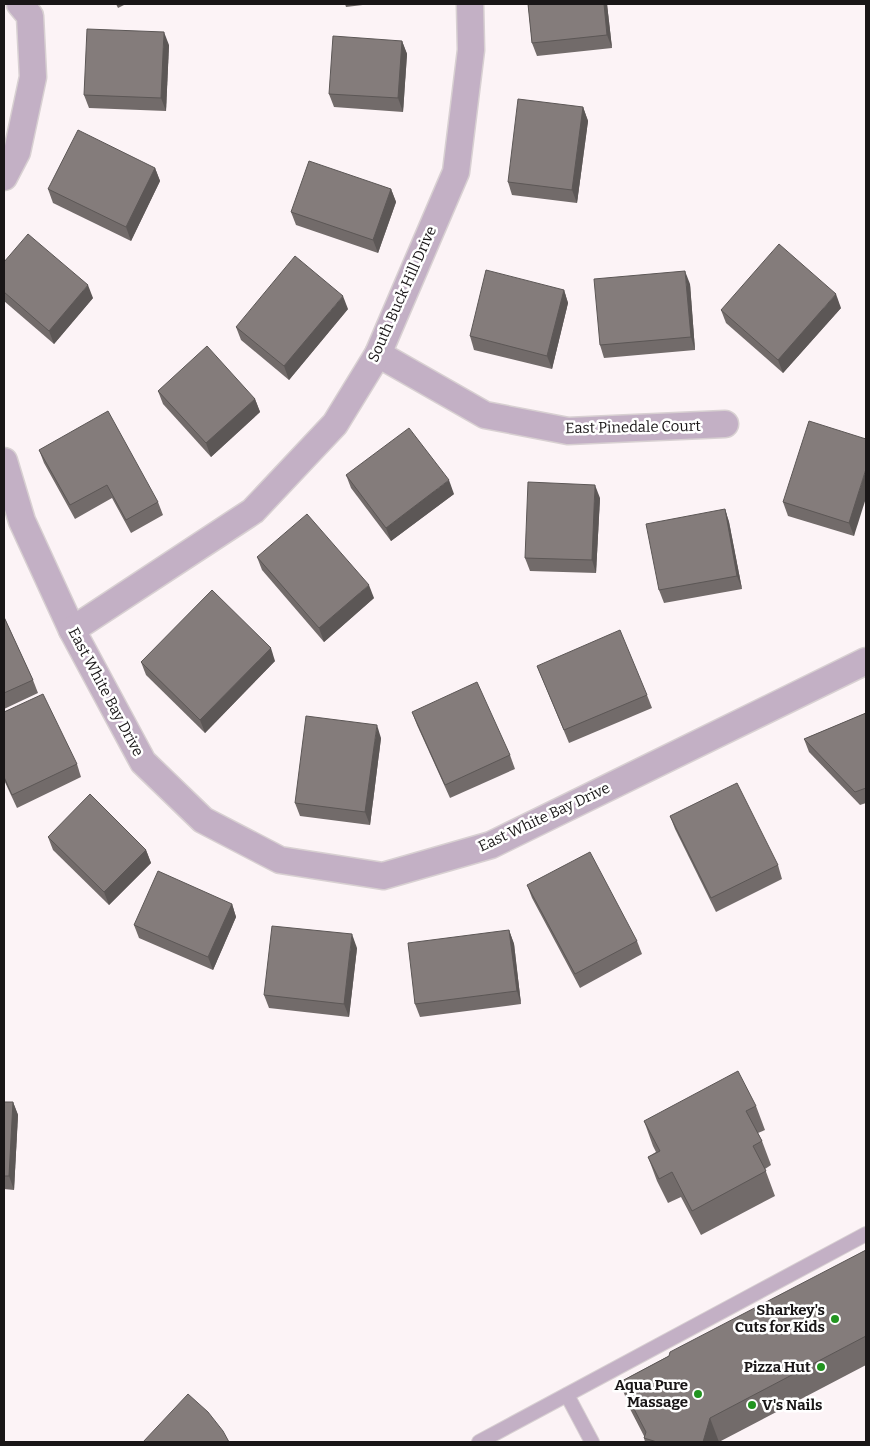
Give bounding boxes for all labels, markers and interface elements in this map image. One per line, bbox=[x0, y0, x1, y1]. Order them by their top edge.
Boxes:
street label: South Buck Hill Drive bbox=[364, 223, 440, 365]
street label: East Pinedale Court bbox=[565, 417, 701, 437]
street label: East White Bay Drive bbox=[64, 625, 148, 759]
street label: East White Bay Drive bbox=[475, 779, 613, 855]
place label: Sharkey's Cuts for Kids bbox=[735, 1301, 825, 1336]
marker: Sharkey's Cuts for Kids bbox=[829, 1313, 841, 1325]
place label: Pizza Hut bbox=[744, 1358, 811, 1376]
marker: Pizza Hut bbox=[815, 1361, 827, 1373]
place label: Aqua Pure Massage bbox=[615, 1376, 688, 1411]
marker: Aqua Pure Massage bbox=[692, 1388, 704, 1400]
place label: V's Nails bbox=[762, 1396, 822, 1414]
marker: V's Nails bbox=[746, 1399, 758, 1411]

